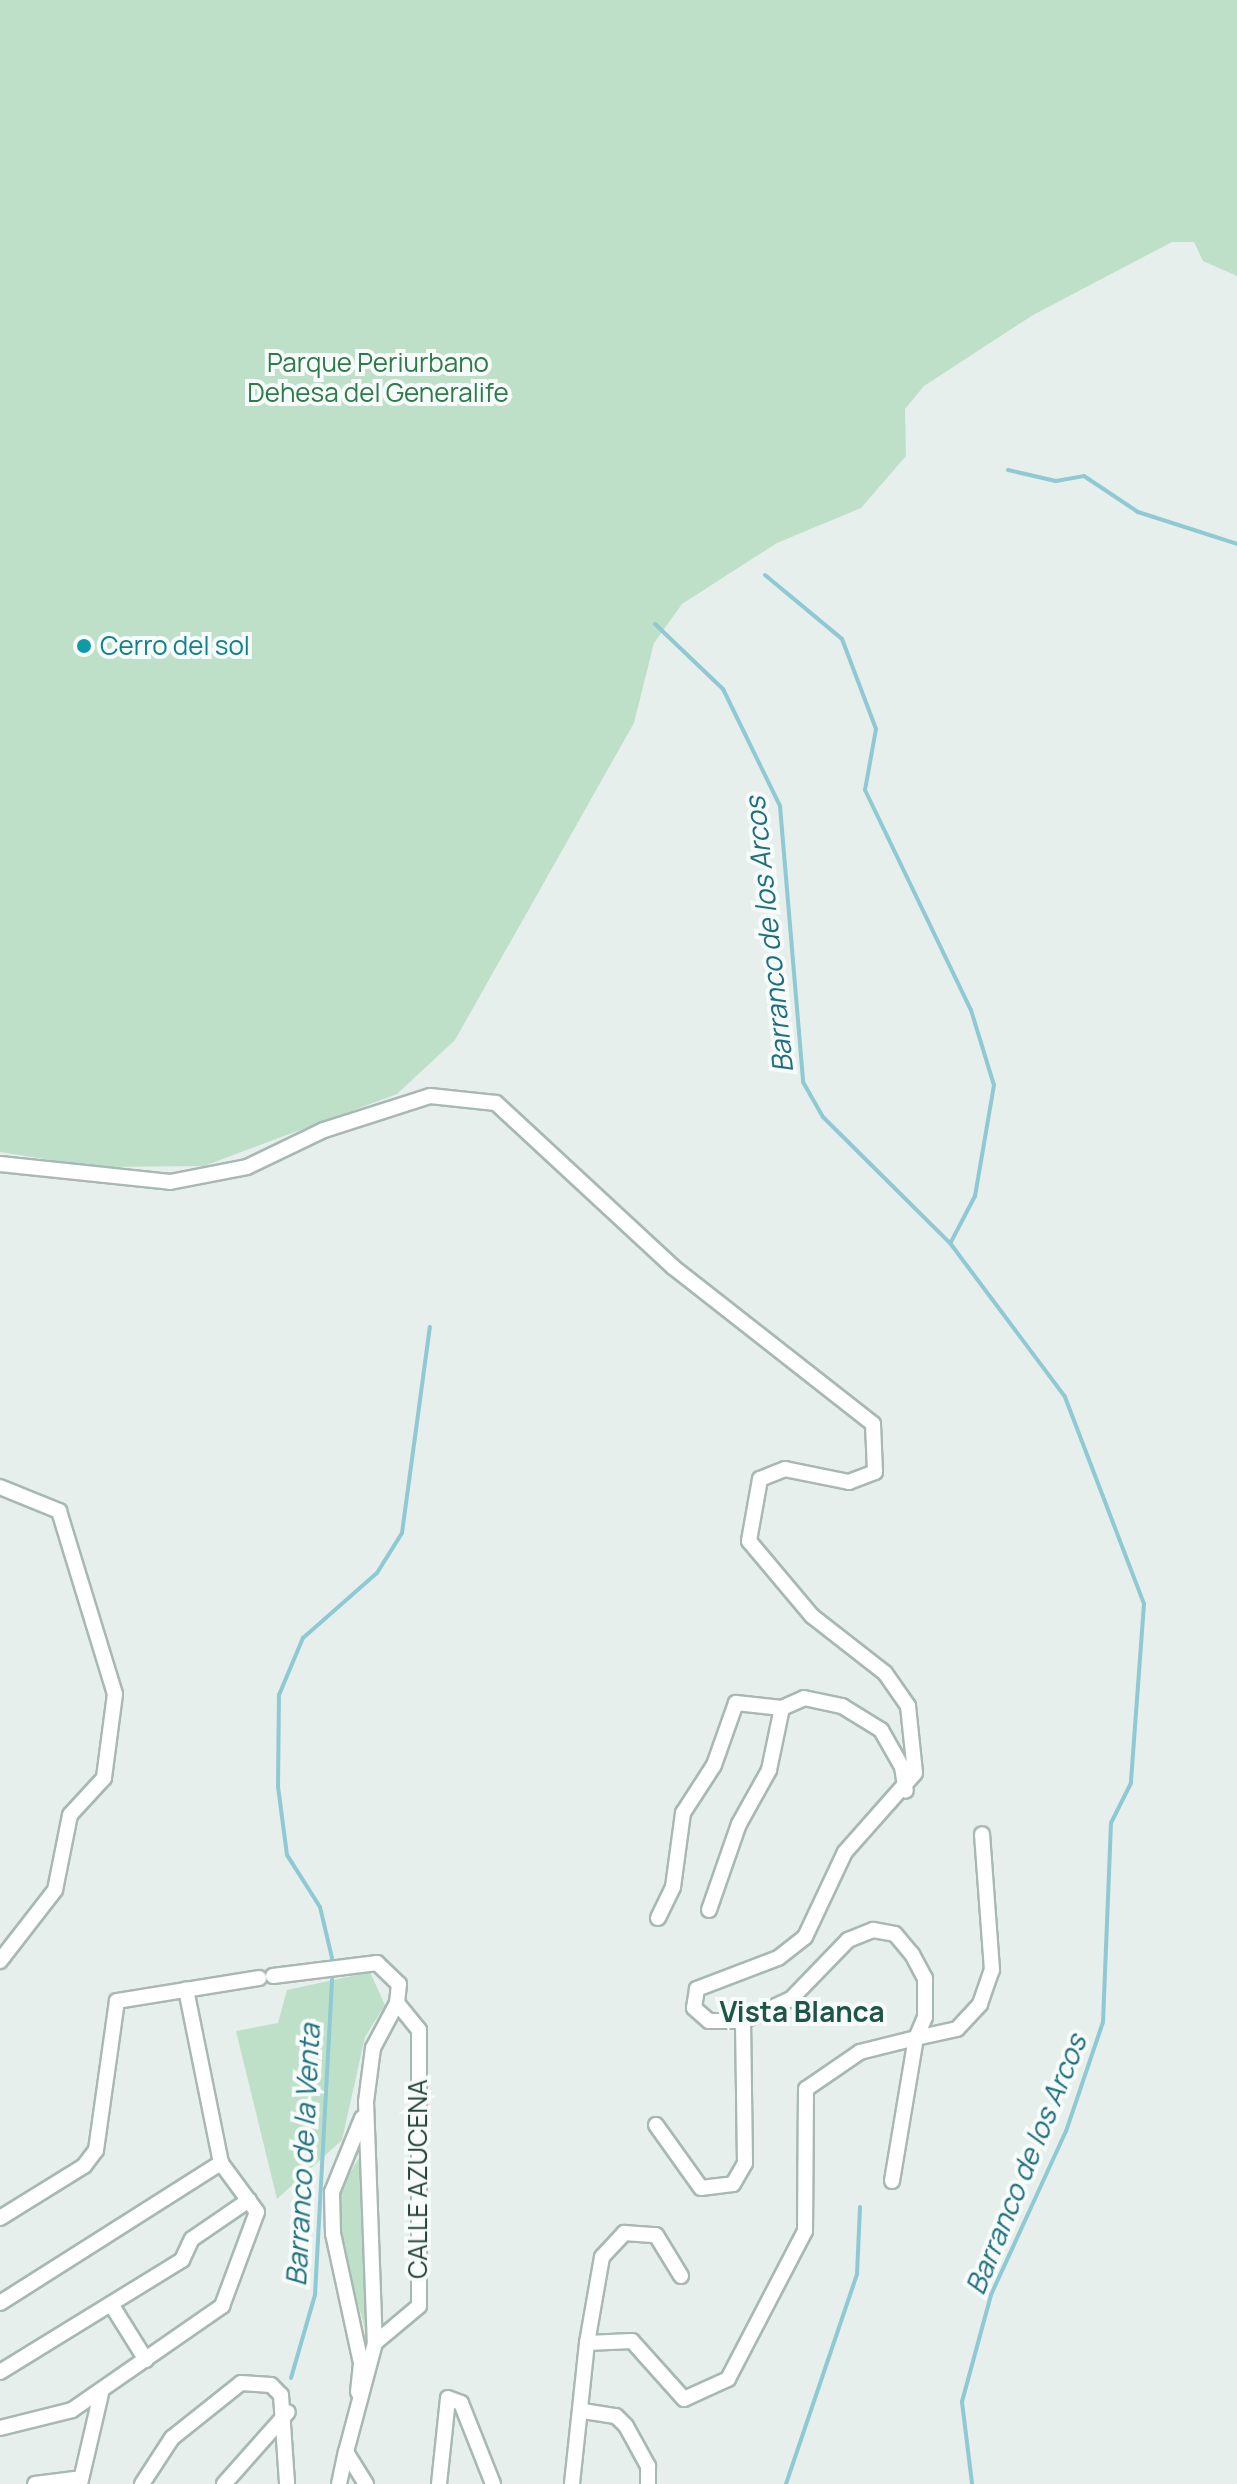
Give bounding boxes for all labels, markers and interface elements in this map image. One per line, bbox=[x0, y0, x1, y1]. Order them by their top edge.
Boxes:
park label: Parque Periurbano Dehesa del Generalife bbox=[247, 347, 509, 408]
place label: Cerro del sol bbox=[100, 630, 250, 662]
marker: Cerro del sol bbox=[75, 637, 93, 655]
water label: Barranco de los Arcos bbox=[737, 795, 799, 1075]
district label: Vista Blanca bbox=[719, 1994, 885, 2028]
water label: Barranco de la Venta bbox=[278, 2023, 326, 2287]
water label: Barranco de los Arcos bbox=[957, 2029, 1093, 2299]
street label: CALLE AZUCENA bbox=[402, 2079, 434, 2279]

